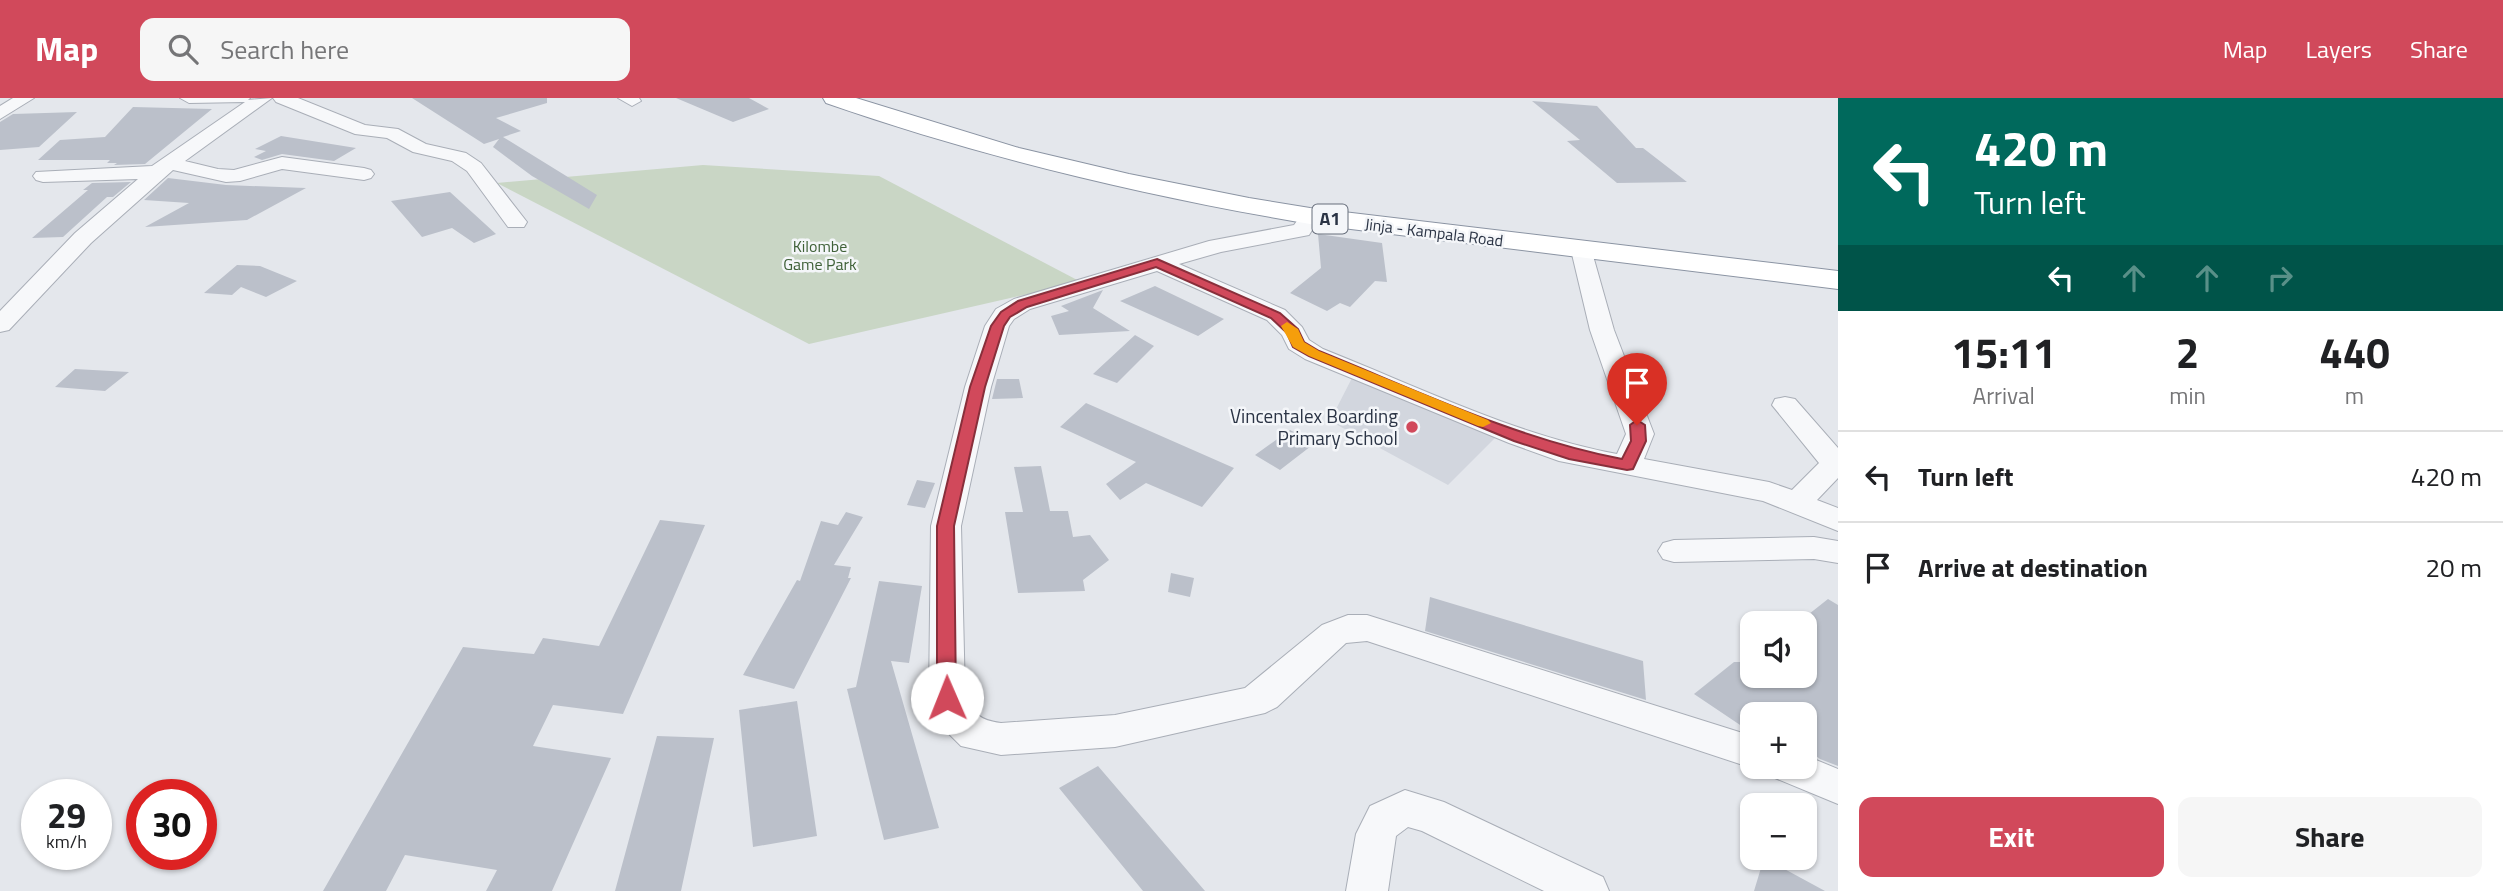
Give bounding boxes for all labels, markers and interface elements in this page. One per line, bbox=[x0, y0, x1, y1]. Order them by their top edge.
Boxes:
search box bbox=[140, 18, 630, 81]
text: Map bbox=[35, 24, 98, 74]
icon: search bbox=[164, 30, 202, 68]
text: Search here bbox=[220, 30, 349, 69]
text: Map bbox=[2223, 31, 2268, 67]
text: Layers bbox=[2306, 31, 2372, 67]
text: Share bbox=[2410, 31, 2468, 67]
text: 420 m bbox=[1974, 110, 2108, 185]
icon: left bbox=[1859, 126, 1950, 217]
text: Turn left bbox=[1974, 178, 2086, 226]
road number: A1 bbox=[1312, 204, 1348, 234]
street label: Jinja - Kampala Road bbox=[1364, 212, 1504, 252]
park label: Kilombe Game Park bbox=[783, 234, 857, 276]
icon: left bbox=[2042, 259, 2080, 297]
icon: ahead bbox=[2115, 259, 2153, 297]
icon: ahead bbox=[2188, 259, 2226, 297]
icon: right bbox=[2261, 259, 2299, 297]
text: 15:11 bbox=[1951, 320, 2056, 384]
text: 2 bbox=[2176, 320, 2199, 384]
text: 440 bbox=[2319, 320, 2390, 384]
pin bbox=[1607, 353, 1667, 425]
icon: arrive bbox=[1618, 364, 1656, 402]
text: Arrival bbox=[1972, 378, 2035, 413]
text: min bbox=[2169, 378, 2206, 413]
text: m bbox=[2345, 378, 2364, 413]
place label: Vincentalex Boarding Primary School bbox=[1230, 401, 1398, 452]
marker: Vincentalex Boarding Primary School bbox=[1404, 419, 1420, 435]
text: Turn left bbox=[1918, 457, 2013, 496]
text: 420 m bbox=[2411, 457, 2482, 496]
icon: left bbox=[1859, 458, 1897, 496]
text: Arrive at destination bbox=[1918, 548, 2148, 587]
text: 20 m bbox=[2425, 548, 2482, 587]
icon: arrive bbox=[1859, 549, 1897, 587]
map controls bbox=[1740, 611, 1817, 870]
button: sound bbox=[1740, 611, 1817, 688]
position arrow bbox=[910, 661, 984, 735]
button: + bbox=[1740, 702, 1817, 779]
speed limit sign: 30 bbox=[126, 779, 217, 870]
text: 29 bbox=[47, 788, 86, 842]
button: − bbox=[1740, 793, 1817, 870]
button: Exit bbox=[1859, 797, 2164, 877]
button: Share bbox=[2178, 797, 2482, 877]
text: km/h bbox=[46, 828, 87, 855]

